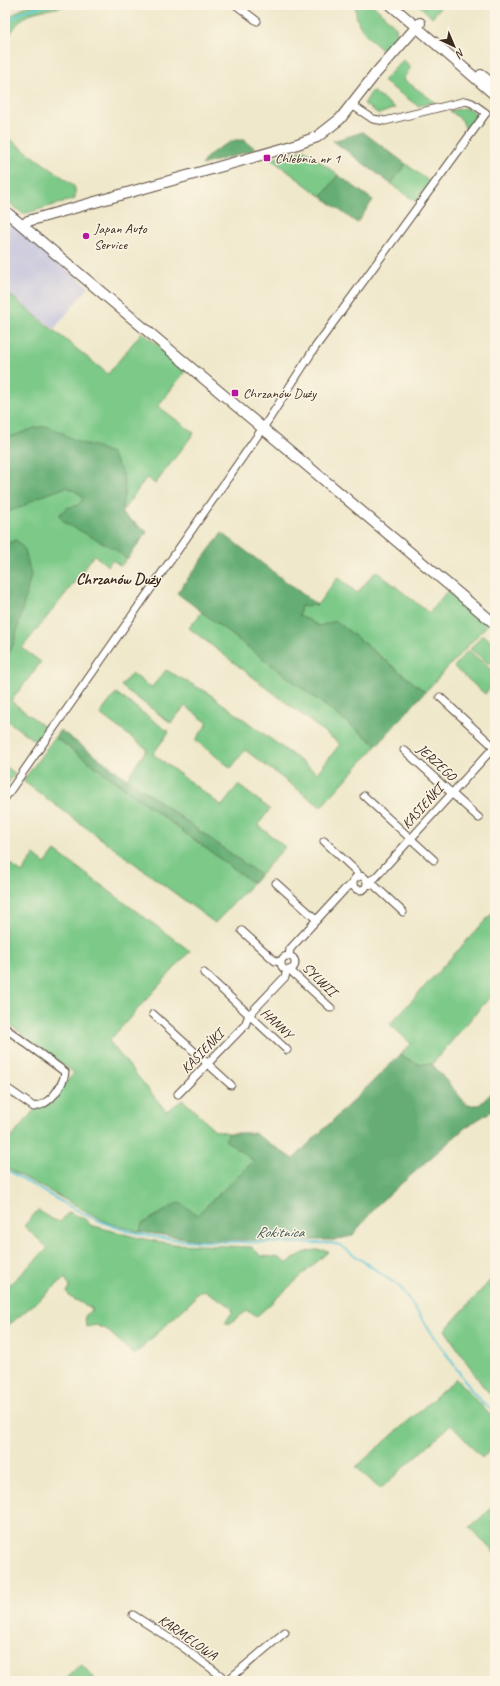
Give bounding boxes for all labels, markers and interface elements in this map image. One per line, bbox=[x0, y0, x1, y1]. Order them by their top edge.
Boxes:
north arrow bbox=[434, 26, 474, 66]
text: N bbox=[452, 46, 468, 62]
place label: Chlebnia nr 1 bbox=[275, 150, 341, 167]
marker: Chlebnia nr 1 bbox=[262, 153, 272, 163]
place label: Japan Auto Service bbox=[93, 220, 148, 253]
marker: Japan Auto Service bbox=[81, 231, 91, 241]
place label: Chrzanów Duży bbox=[243, 385, 317, 402]
marker: Chrzanów Duży bbox=[230, 388, 240, 398]
district label: Chrzanów Duży bbox=[76, 569, 162, 589]
street label: JERZEGO bbox=[413, 740, 461, 786]
street label: KASIEŃKI bbox=[398, 778, 449, 832]
street label: SYLWII bbox=[299, 959, 343, 1002]
street label: HANNY bbox=[257, 1004, 298, 1045]
street label: KASIEŃKI bbox=[177, 1024, 230, 1077]
water label: Rokitnica bbox=[256, 1223, 305, 1242]
street label: KARMELOWA bbox=[155, 1611, 221, 1664]

